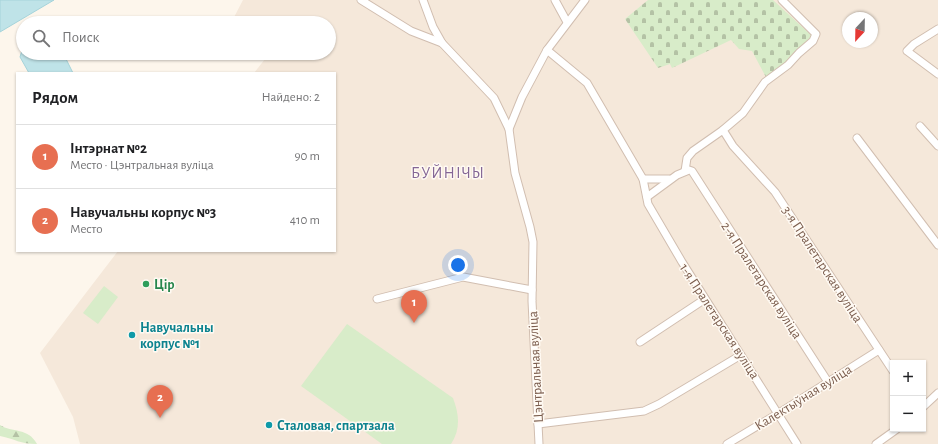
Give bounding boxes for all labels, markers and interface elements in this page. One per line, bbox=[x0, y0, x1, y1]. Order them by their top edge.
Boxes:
north arrow bbox=[842, 12, 878, 48]
search box bbox=[16, 16, 336, 60]
icon: search bbox=[30, 27, 52, 49]
text: Поиск bbox=[62, 30, 100, 45]
text: Рядом bbox=[32, 89, 78, 106]
text: Найдено: 2 bbox=[262, 91, 320, 104]
text: Інтэрнат №2 bbox=[70, 141, 147, 156]
text: 1 bbox=[43, 150, 47, 163]
text: 90 m bbox=[294, 150, 320, 163]
text: Место · Цэнтральная вуліца bbox=[70, 159, 214, 172]
district label: БУЙНІЧЫ bbox=[411, 164, 485, 181]
street label: 3-я Пралетарская вуліца bbox=[779, 204, 865, 326]
text: Навучальны корпус №3 bbox=[70, 205, 216, 220]
text: 2 bbox=[42, 214, 48, 227]
text: 410 m bbox=[290, 214, 320, 227]
street label: 2-я Пралетарская вуліца bbox=[718, 220, 804, 342]
text: Место bbox=[70, 223, 102, 236]
your location bbox=[448, 255, 468, 275]
street label: 1-я Пралетарская вуліца bbox=[677, 261, 762, 382]
place label: Цір bbox=[154, 278, 175, 292]
marker: Цір bbox=[141, 279, 151, 289]
pin: 1 bbox=[401, 290, 427, 323]
street label: Цэнтральная вуліца bbox=[526, 310, 546, 423]
place label: Навучальны корпус №1 bbox=[140, 321, 214, 351]
marker: Навучальны корпус №1 bbox=[127, 330, 137, 340]
map controls bbox=[890, 360, 926, 432]
button: + bbox=[890, 360, 926, 396]
street label: Калектыўная вуліца bbox=[752, 362, 855, 433]
pin: 2 bbox=[147, 385, 173, 418]
button: − bbox=[890, 396, 926, 432]
place label: Сталовая, спартзала bbox=[277, 419, 395, 433]
marker: Сталовая, спартзала bbox=[264, 420, 274, 430]

